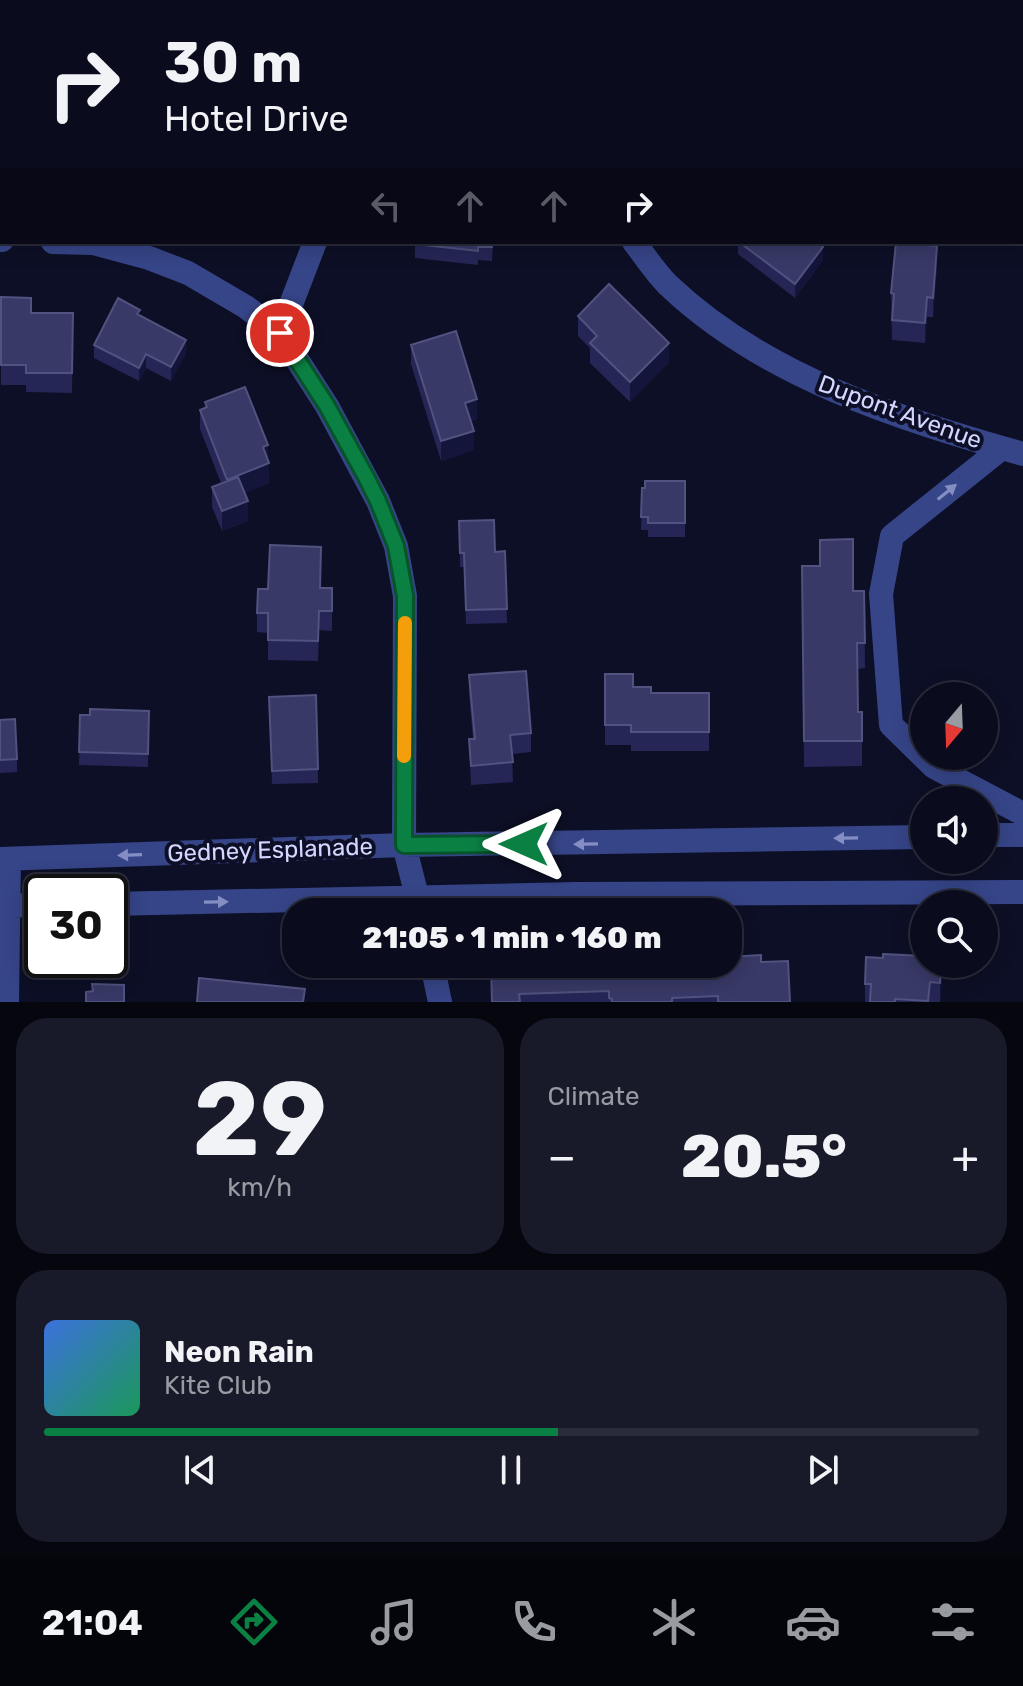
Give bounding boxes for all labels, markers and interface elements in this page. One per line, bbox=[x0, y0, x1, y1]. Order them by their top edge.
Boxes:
text: 30 m bbox=[164, 30, 302, 96]
icon: right bbox=[32, 32, 136, 136]
text: Hotel Drive bbox=[164, 97, 349, 140]
icon: left bbox=[364, 184, 408, 228]
icon: ahead bbox=[448, 184, 492, 228]
icon: ahead bbox=[532, 184, 576, 228]
icon: right bbox=[616, 184, 660, 228]
pin bbox=[246, 299, 314, 367]
icon: arrive bbox=[258, 311, 302, 355]
street label: Dupont Avenue bbox=[814, 369, 986, 455]
one-way arrow bbox=[937, 484, 957, 501]
north arrow bbox=[910, 682, 998, 770]
map controls bbox=[910, 682, 998, 978]
button: sound bbox=[910, 786, 998, 874]
position arrow bbox=[482, 802, 566, 886]
street label: Gedney Esplanade bbox=[167, 832, 373, 868]
one-way arrow bbox=[833, 832, 858, 845]
one-way arrow bbox=[573, 838, 598, 850]
one-way arrow bbox=[117, 848, 142, 861]
speed limit sign: 30 bbox=[24, 874, 128, 978]
button: search bbox=[910, 890, 998, 978]
one-way arrow bbox=[204, 896, 229, 908]
text: 21:05 · 1 min · 160 m bbox=[362, 920, 662, 956]
text: 29 bbox=[193, 1058, 327, 1181]
text: Climate bbox=[548, 1081, 640, 1112]
text: 20.5° bbox=[681, 1121, 847, 1192]
text: − bbox=[548, 1131, 576, 1183]
text: + bbox=[952, 1131, 979, 1183]
text: km/h bbox=[227, 1172, 292, 1203]
text: Neon Rain bbox=[164, 1334, 314, 1370]
text: Kite Club bbox=[164, 1370, 272, 1401]
icon: previous bbox=[178, 1448, 222, 1492]
icon: pause bbox=[489, 1448, 533, 1492]
icon: next bbox=[801, 1448, 845, 1492]
icon: directions bbox=[226, 1594, 282, 1650]
icon: music bbox=[366, 1594, 422, 1650]
icon: phone bbox=[506, 1594, 562, 1650]
icon: climate bbox=[646, 1594, 702, 1650]
icon: car bbox=[785, 1594, 841, 1650]
icon: filters bbox=[925, 1594, 981, 1650]
text: 21:04 bbox=[42, 1601, 143, 1644]

